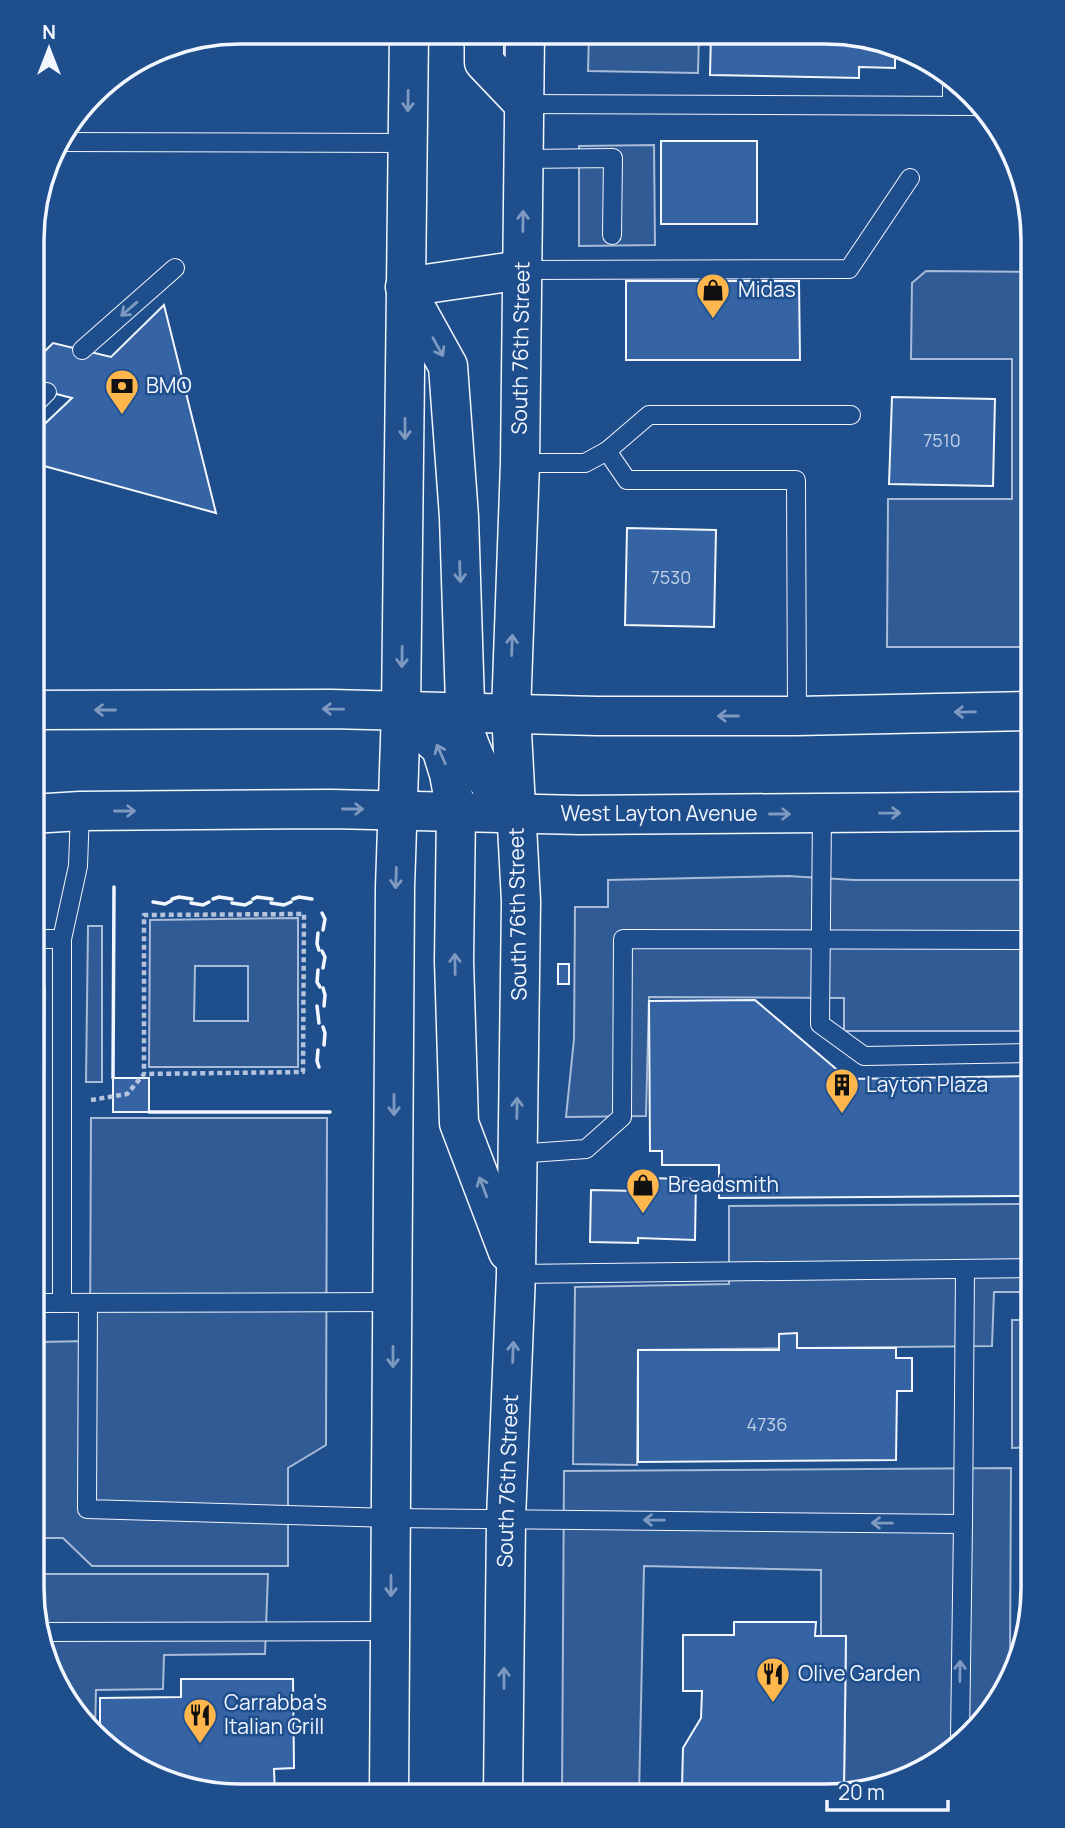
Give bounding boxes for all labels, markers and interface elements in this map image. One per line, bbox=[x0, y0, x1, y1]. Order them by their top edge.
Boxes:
north arrow bbox=[14, 14, 84, 84]
text: N bbox=[42, 19, 56, 45]
one-way arrow bbox=[401, 89, 415, 112]
one-way arrow bbox=[516, 210, 530, 233]
street label: South 76th Street bbox=[504, 261, 536, 435]
shop icon: Midas bbox=[694, 271, 732, 320]
place label: Midas bbox=[738, 275, 796, 303]
one-way arrow bbox=[120, 301, 138, 317]
one-way arrow bbox=[431, 336, 445, 357]
bank icon: BMO bbox=[103, 367, 141, 416]
place label: BMO bbox=[146, 371, 192, 399]
one-way arrow bbox=[398, 417, 412, 440]
house number: 7510 bbox=[923, 428, 961, 452]
one-way arrow bbox=[454, 560, 467, 583]
house number: 7530 bbox=[651, 565, 691, 589]
one-way arrow bbox=[505, 633, 518, 656]
one-way arrow bbox=[395, 645, 408, 668]
one-way arrow bbox=[321, 702, 344, 716]
one-way arrow bbox=[94, 703, 117, 717]
one-way arrow bbox=[954, 705, 977, 719]
one-way arrow bbox=[717, 709, 740, 723]
one-way arrow bbox=[434, 744, 447, 765]
street label: West Layton Avenue bbox=[561, 799, 757, 827]
one-way arrow bbox=[341, 802, 364, 816]
one-way arrow bbox=[113, 804, 136, 818]
one-way arrow bbox=[879, 806, 902, 819]
one-way arrow bbox=[768, 807, 791, 821]
street label: South 76th Street bbox=[501, 827, 533, 1001]
one-way arrow bbox=[389, 866, 402, 889]
one-way arrow bbox=[448, 953, 462, 976]
building icon: Layton Plaza bbox=[823, 1066, 861, 1115]
place label: Layton Plaza bbox=[866, 1070, 988, 1098]
one-way arrow bbox=[387, 1093, 401, 1116]
one-way arrow bbox=[510, 1096, 524, 1119]
shop icon: Breadsmith bbox=[624, 1166, 662, 1215]
place label: Breadsmith bbox=[668, 1170, 779, 1198]
one-way arrow bbox=[476, 1177, 489, 1199]
one-way arrow bbox=[506, 1341, 519, 1364]
one-way arrow bbox=[386, 1345, 399, 1368]
street label: South 76th Street bbox=[490, 1394, 524, 1568]
house number: 4736 bbox=[747, 1412, 787, 1436]
one-way arrow bbox=[643, 1513, 666, 1527]
one-way arrow bbox=[870, 1516, 893, 1530]
one-way arrow bbox=[384, 1574, 398, 1597]
restaurant icon: Olive Garden bbox=[754, 1655, 792, 1704]
place label: Olive Garden bbox=[798, 1659, 920, 1687]
one-way arrow bbox=[954, 1659, 967, 1682]
one-way arrow bbox=[497, 1666, 511, 1689]
place label: Carrabba's Italian Grill bbox=[224, 1688, 327, 1740]
restaurant icon: Carrabba's Italian Grill bbox=[181, 1696, 219, 1745]
scale bar bbox=[827, 1769, 948, 1813]
text: 20 m bbox=[838, 1778, 885, 1806]

